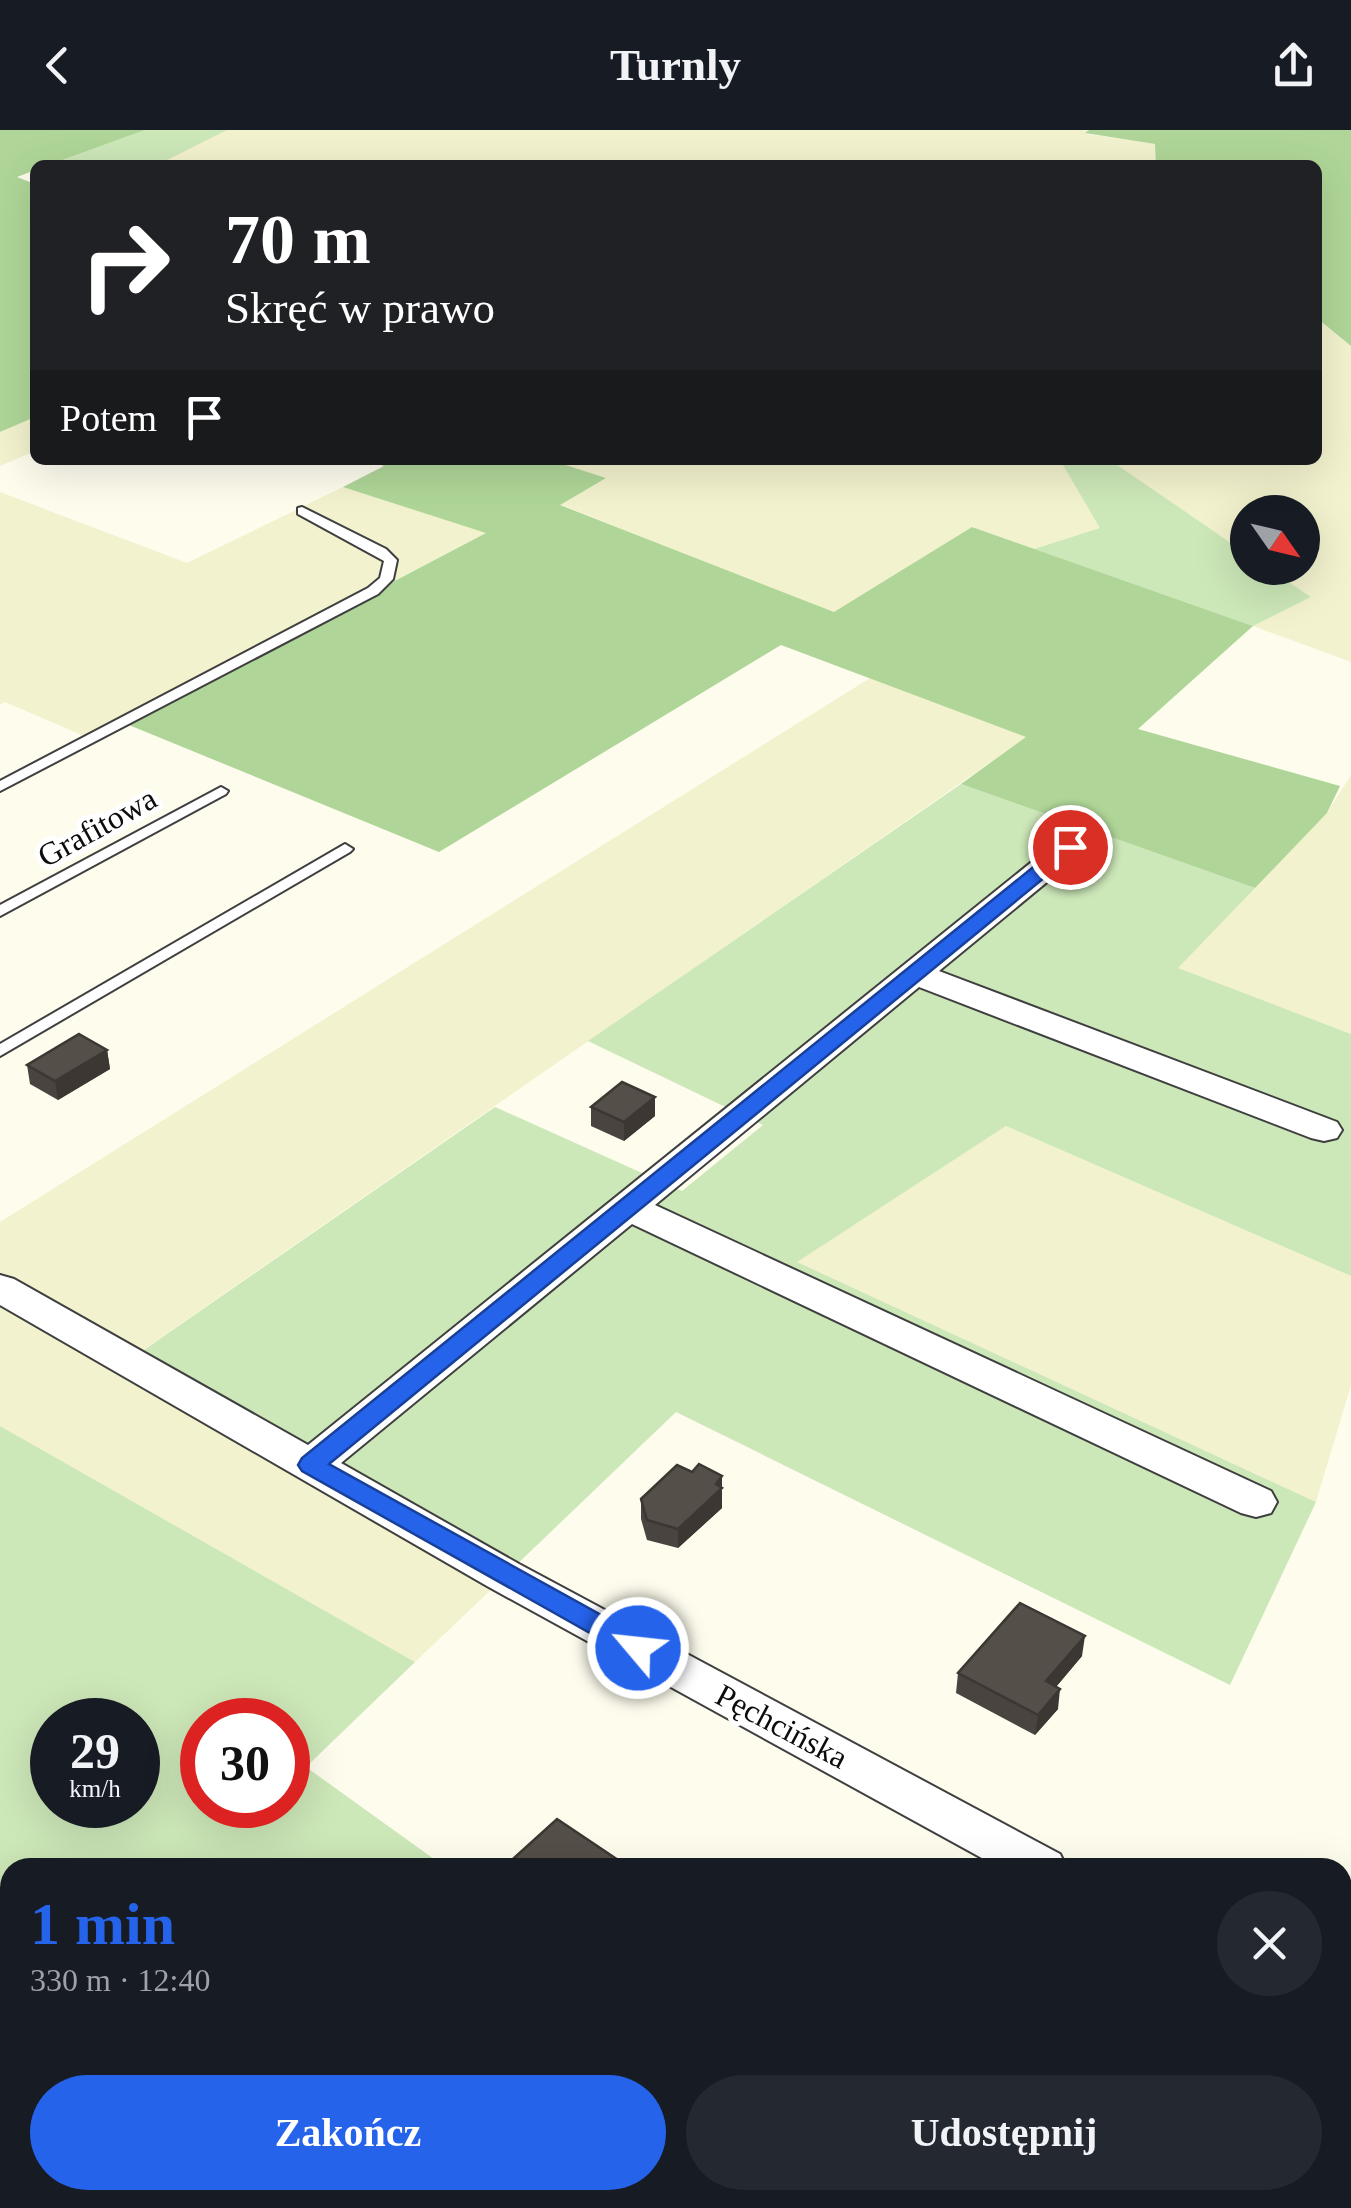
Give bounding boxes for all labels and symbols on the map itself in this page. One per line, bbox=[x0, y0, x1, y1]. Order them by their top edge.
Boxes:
north arrow bbox=[1230, 495, 1320, 585]
street label: Grafitowa bbox=[32, 780, 162, 874]
pin bbox=[1028, 805, 1113, 890]
position arrow bbox=[586, 1596, 690, 1700]
street label: Pęchcińska bbox=[710, 1676, 854, 1776]
speed limit sign: 30 bbox=[180, 1698, 310, 1828]

